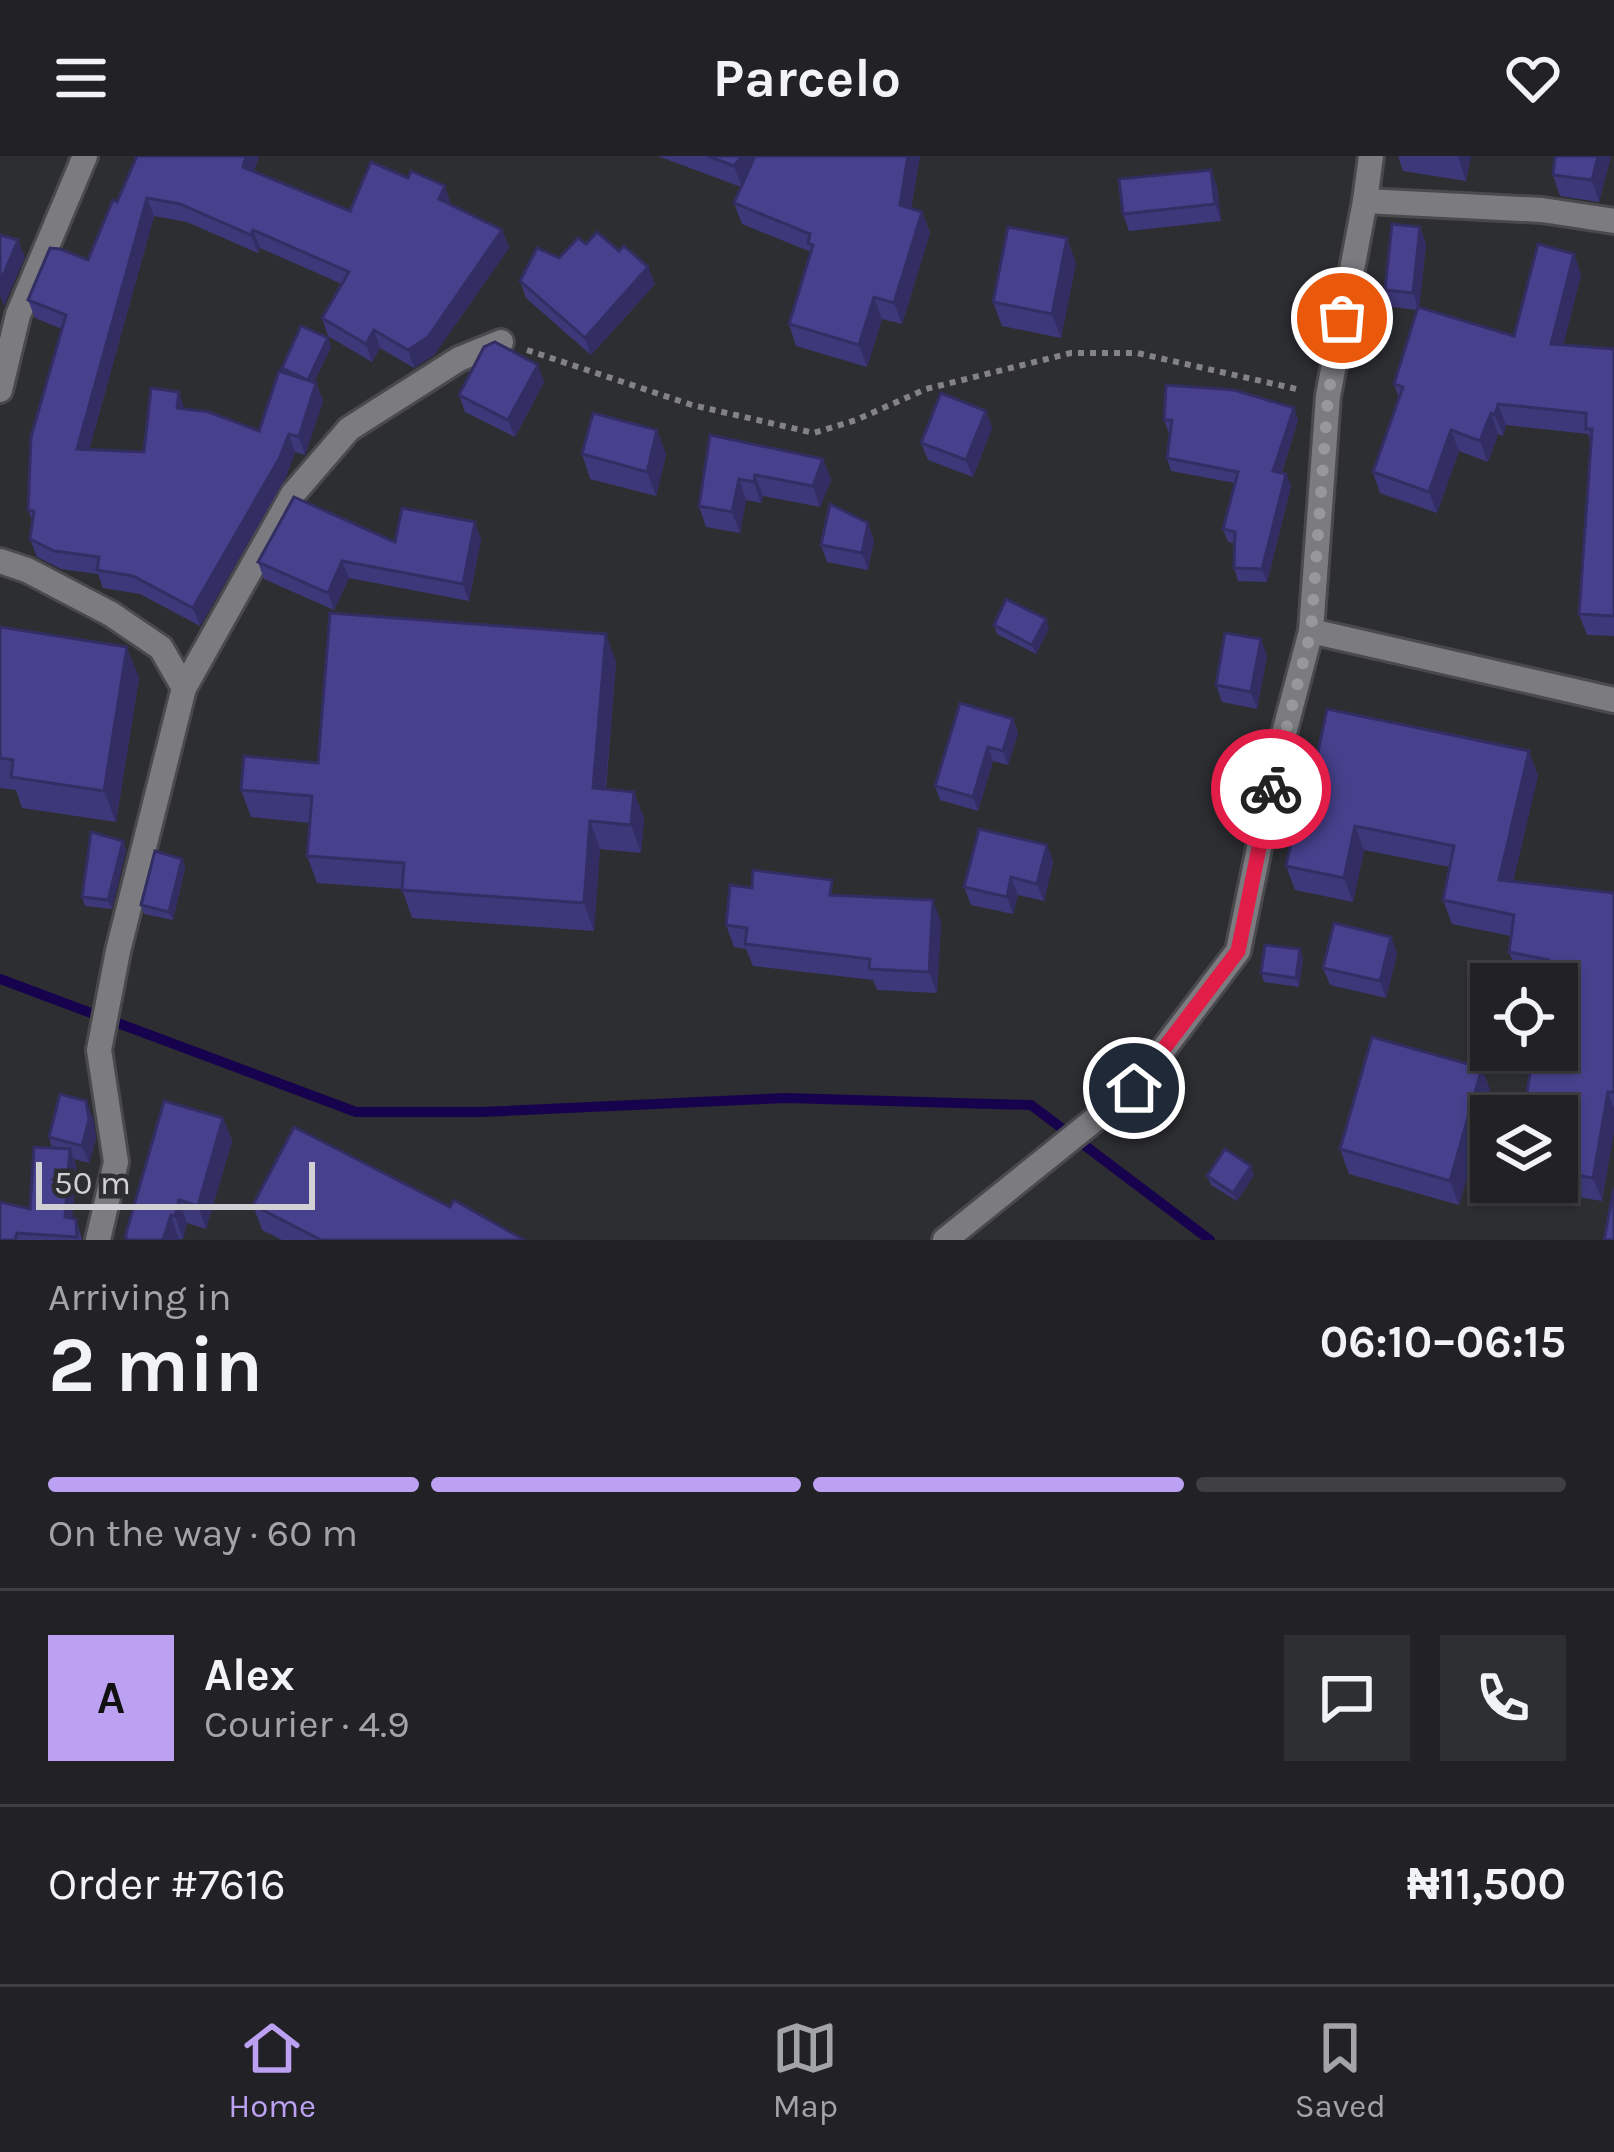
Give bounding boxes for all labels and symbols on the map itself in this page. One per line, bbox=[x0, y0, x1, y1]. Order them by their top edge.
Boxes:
pin bbox=[1291, 267, 1393, 369]
courier bbox=[1211, 729, 1331, 849]
pin bbox=[1083, 1037, 1185, 1139]
scale bar bbox=[36, 1156, 315, 1209]

